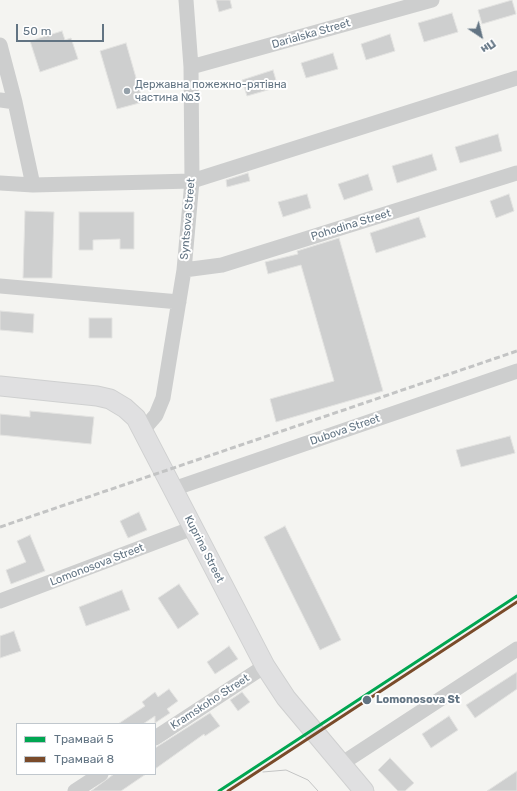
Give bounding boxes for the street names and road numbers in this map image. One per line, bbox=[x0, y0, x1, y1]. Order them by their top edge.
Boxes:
street label: Darialska Street bbox=[270, 16, 352, 52]
street label: Syntsova Street bbox=[178, 178, 198, 260]
street label: Pohodina Street bbox=[310, 207, 392, 243]
street label: Dubova Street bbox=[308, 412, 382, 448]
street label: Kuprina Street bbox=[181, 513, 227, 585]
street label: Lomonosova Street bbox=[48, 541, 146, 589]
street label: Kramskoho Street bbox=[168, 672, 252, 732]

